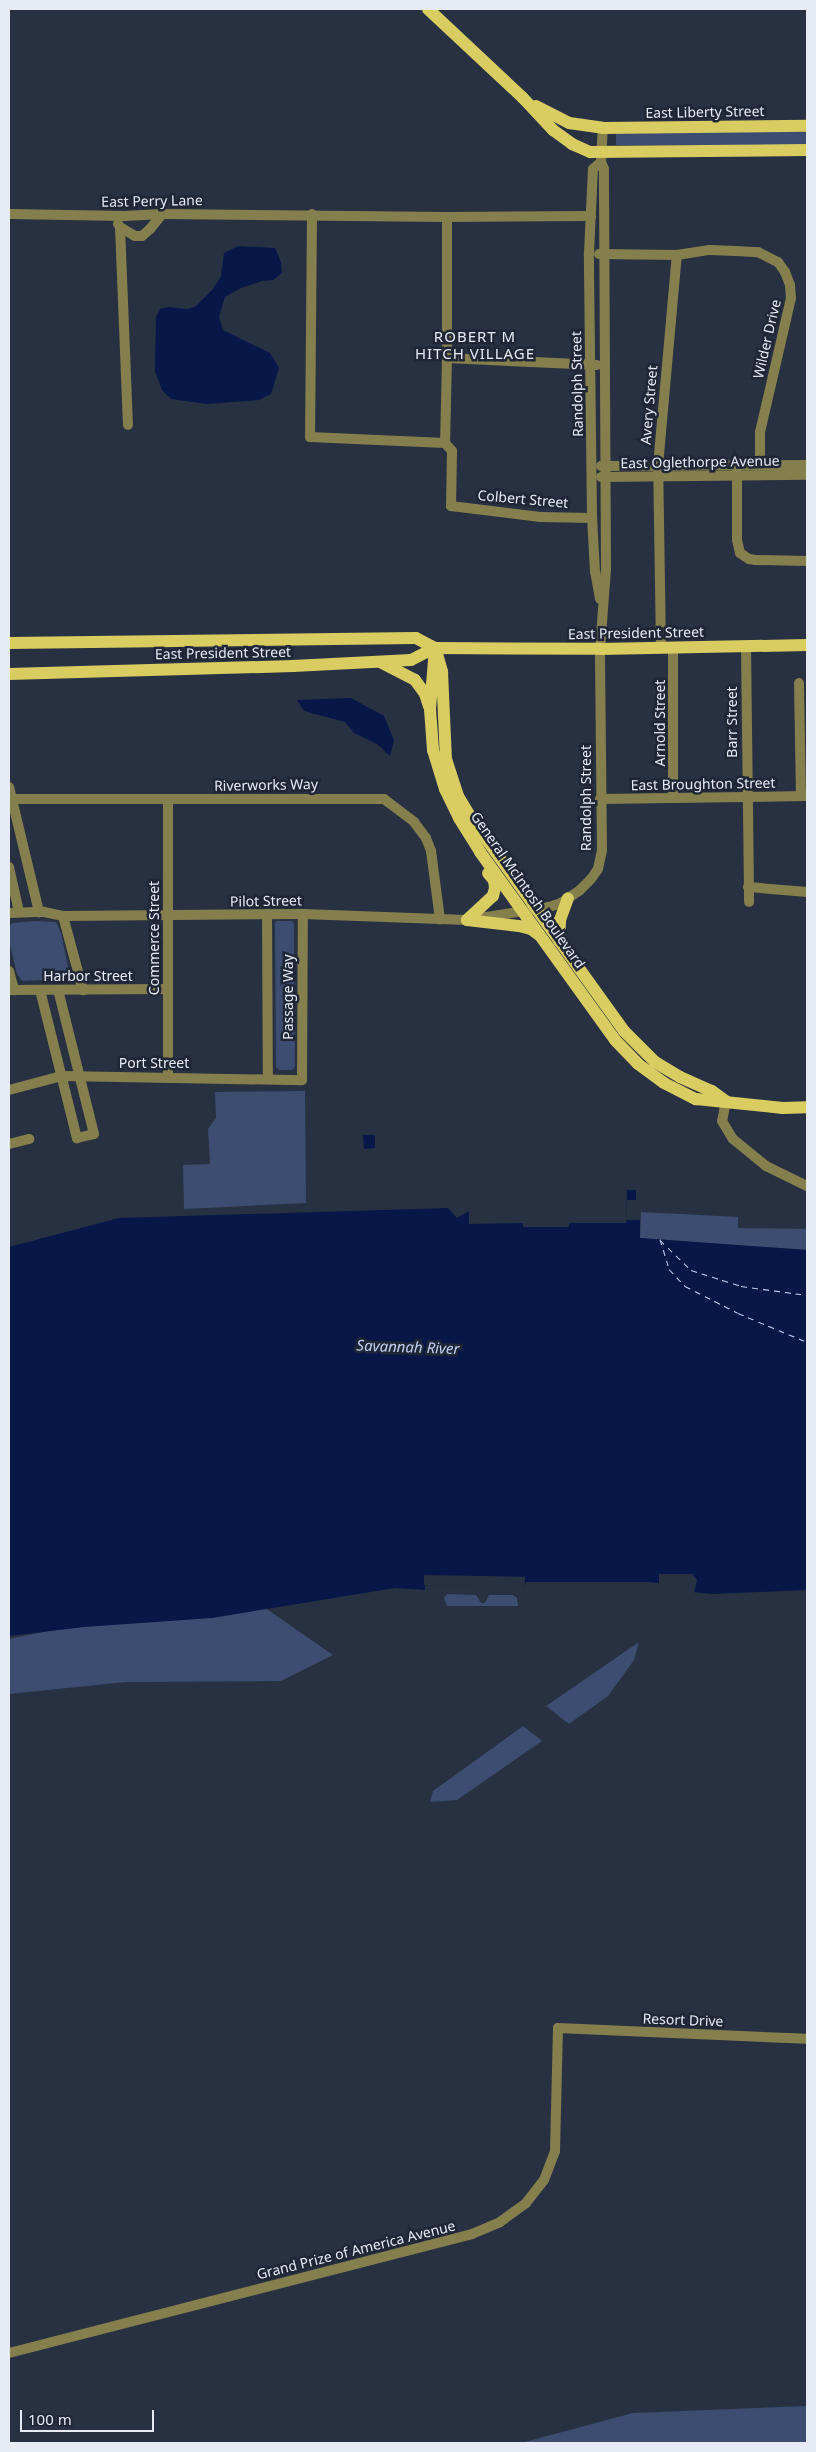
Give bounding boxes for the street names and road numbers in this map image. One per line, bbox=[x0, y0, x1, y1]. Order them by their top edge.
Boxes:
street label: East Liberty Street bbox=[645, 103, 765, 121]
street label: East Perry Lane bbox=[101, 192, 203, 210]
street label: Wilder Drive bbox=[750, 298, 784, 380]
street label: Randolph Street bbox=[568, 331, 586, 437]
street label: Avery Street bbox=[637, 365, 661, 445]
street label: East Oglethorpe Avenue bbox=[620, 452, 780, 472]
street label: Colbert Street bbox=[477, 487, 569, 511]
street label: East President Street bbox=[568, 623, 704, 643]
street label: East President Street bbox=[155, 643, 291, 663]
street label: Arnold Street bbox=[652, 680, 668, 766]
street label: Barr Street bbox=[724, 686, 740, 758]
street label: Randolph Street bbox=[578, 745, 594, 851]
street label: East Broughton Street bbox=[630, 774, 776, 794]
street label: Riverworks Way bbox=[214, 776, 318, 794]
street label: General McIntosh Boulevard bbox=[467, 809, 589, 971]
street label: Commerce Street bbox=[146, 881, 162, 995]
street label: Pilot Street bbox=[230, 892, 302, 910]
street label: Passage Way bbox=[280, 954, 296, 1040]
street label: Harbor Street bbox=[43, 968, 133, 984]
street label: Port Street bbox=[119, 1055, 189, 1071]
street label: Resort Drive bbox=[642, 2010, 724, 2030]
street label: Grand Prize of America Avenue bbox=[255, 2217, 457, 2283]

